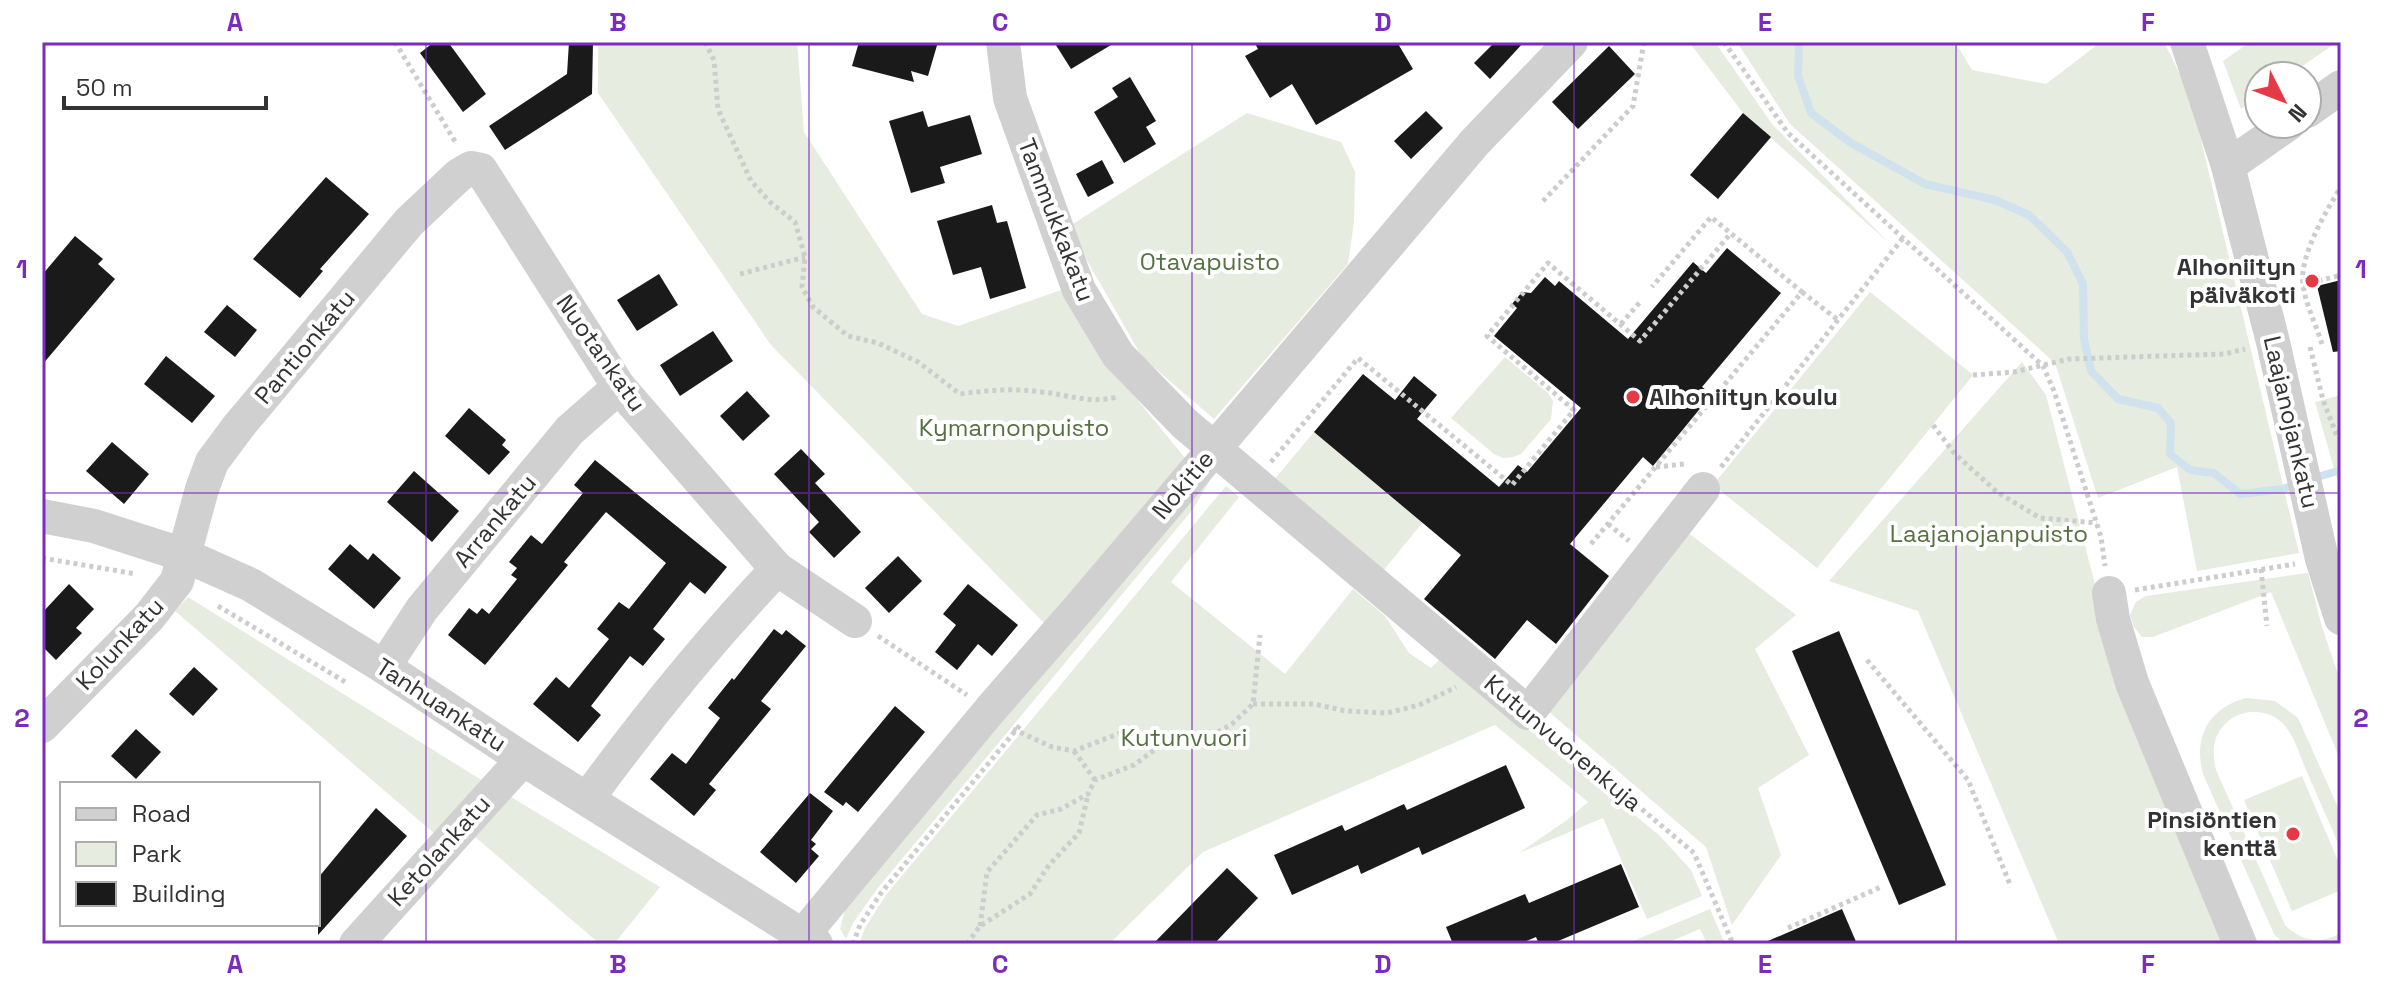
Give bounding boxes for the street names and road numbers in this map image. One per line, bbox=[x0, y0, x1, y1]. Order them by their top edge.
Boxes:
street label: Tammukkakatu bbox=[1011, 134, 1102, 306]
street label: Pantionkatu bbox=[248, 283, 362, 410]
street label: Nuotankatu bbox=[550, 288, 653, 417]
street label: Laajanojankatu bbox=[2257, 333, 2326, 511]
street label: Nokitie bbox=[1145, 444, 1220, 526]
street label: Arrankatu bbox=[447, 468, 543, 574]
street label: Kolunkatu bbox=[69, 591, 170, 697]
street label: Tanhuankatu bbox=[370, 651, 512, 758]
street label: Kutunvuorenkuja bbox=[1478, 668, 1649, 818]
street label: Ketolankatu bbox=[381, 789, 497, 913]

